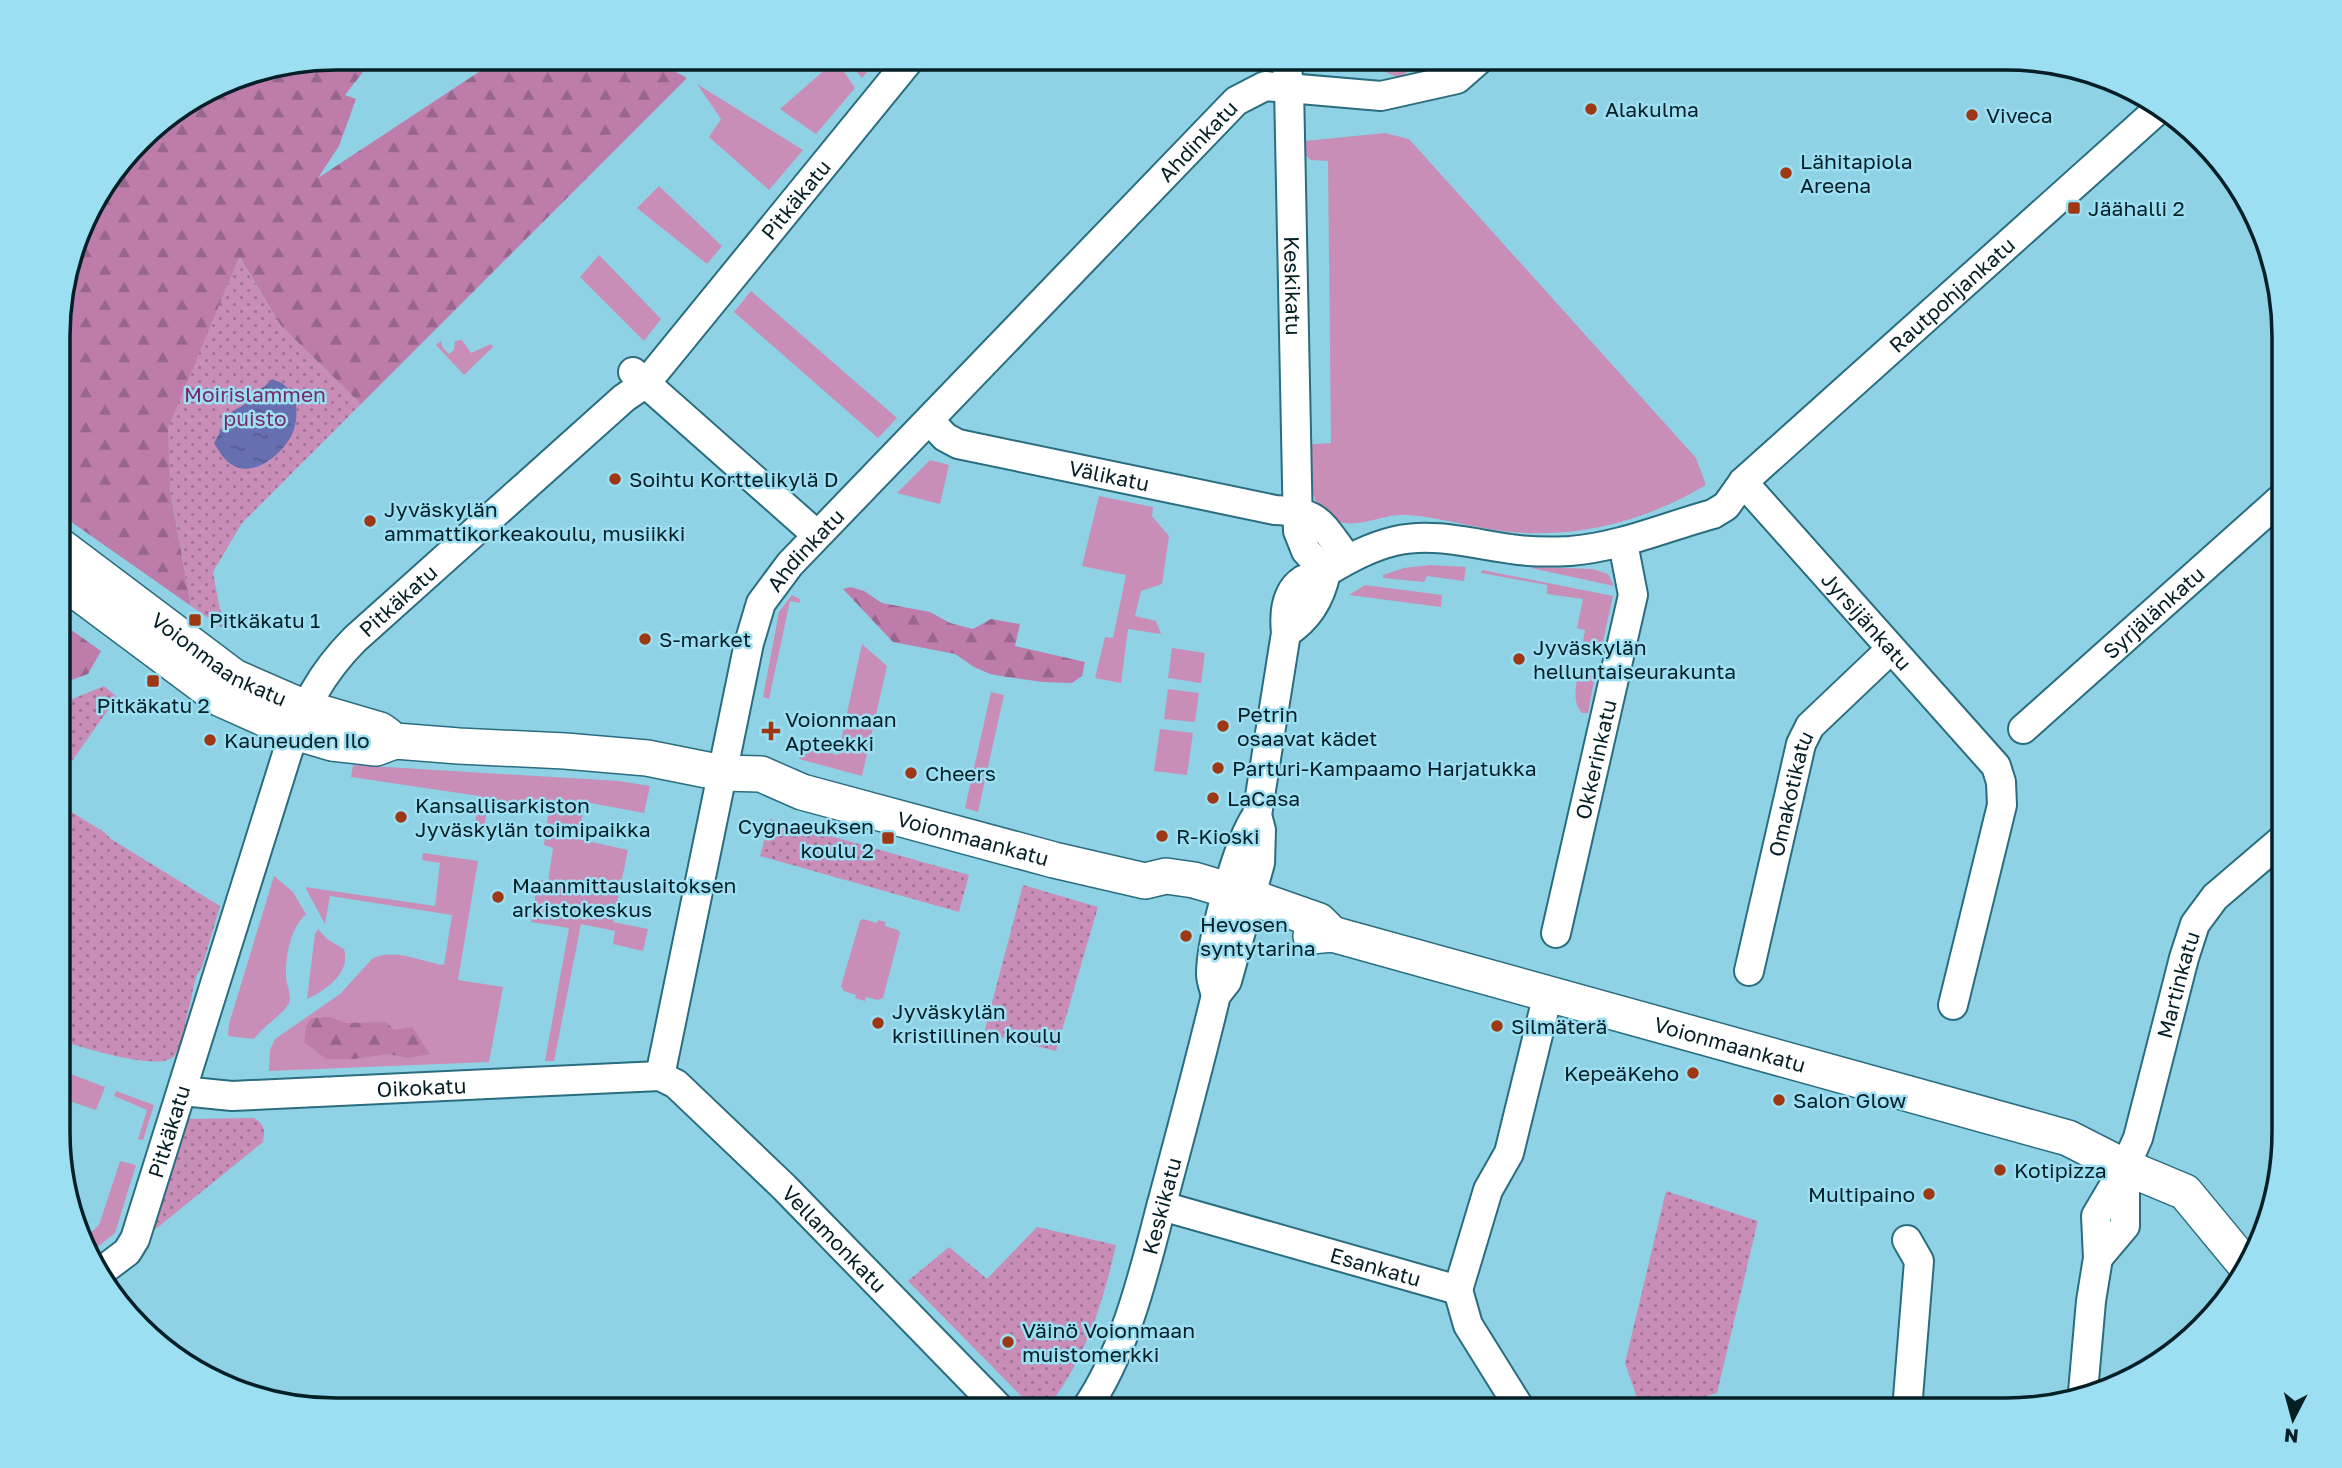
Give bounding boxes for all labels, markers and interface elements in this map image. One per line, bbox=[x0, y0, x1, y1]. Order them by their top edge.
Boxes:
street label: Ahdinkatu bbox=[1153, 95, 1243, 187]
place label: Alakulma bbox=[1605, 96, 1699, 122]
marker: Alakulma bbox=[1583, 101, 1599, 117]
place label: Viveca bbox=[1986, 102, 2053, 128]
marker: Viveca bbox=[1964, 107, 1980, 123]
place label: Lähitapiola Areena bbox=[1800, 148, 1913, 198]
street label: Pitkäkatu bbox=[755, 154, 836, 245]
marker: Lähitapiola Areena bbox=[1778, 165, 1794, 181]
place label: Jäähalli 2 bbox=[2088, 195, 2185, 221]
marker: Jäähalli 2 bbox=[2066, 200, 2082, 216]
street label: Rautpohjankatu bbox=[1883, 231, 2020, 358]
street label: Keskikatu bbox=[1279, 236, 1307, 336]
park label: Moirislammen puisto bbox=[184, 381, 326, 431]
street label: Välikatu bbox=[1066, 454, 1152, 497]
place label: Soihtu Korttelikylä D bbox=[629, 466, 839, 492]
marker: Soihtu Korttelikylä D bbox=[607, 471, 623, 487]
place label: Jyväskylän ammattikorkeakoulu, musiikki bbox=[384, 496, 685, 546]
street label: Ahdinkatu bbox=[761, 503, 849, 597]
marker: Jyväskylän ammattikorkeakoulu, musiikki bbox=[362, 513, 378, 529]
street label: Pitkäkatu bbox=[354, 559, 442, 642]
street label: Syrjälänkatu bbox=[2098, 561, 2209, 664]
street label: Jyrsijänkatu bbox=[1816, 566, 1917, 676]
street label: Voionmaankatu bbox=[146, 606, 291, 711]
place label: Pitkäkatu 1 bbox=[209, 607, 320, 633]
marker: Pitkäkatu 1 bbox=[187, 612, 203, 628]
place label: S-market bbox=[659, 626, 751, 652]
marker: S-market bbox=[637, 631, 653, 647]
place label: Jyväskylän helluntaiseurakunta bbox=[1533, 634, 1736, 684]
marker: Jyväskylän helluntaiseurakunta bbox=[1511, 651, 1527, 667]
marker: Pitkäkatu 2 bbox=[145, 673, 161, 689]
place label: Pitkäkatu 2 bbox=[96, 692, 210, 718]
street label: Okkerinkatu bbox=[1569, 697, 1622, 822]
place label: Petrin osaavat kädet bbox=[1237, 701, 1378, 751]
place label: Voionmaan Apteekki bbox=[785, 706, 897, 756]
marker: Petrin osaavat kädet bbox=[1215, 718, 1231, 734]
marker: Voionmaan Apteekki bbox=[763, 723, 779, 739]
street label: Omakotikatu bbox=[1763, 726, 1819, 859]
place label: Kauneuden Ilo bbox=[224, 727, 370, 753]
marker: Kauneuden Ilo bbox=[202, 732, 218, 748]
place label: Parturi-Kampaamo Harjatukka bbox=[1232, 755, 1537, 781]
place label: Cheers bbox=[925, 760, 996, 786]
marker: Parturi-Kampaamo Harjatukka bbox=[1210, 760, 1226, 776]
marker: Cheers bbox=[903, 765, 919, 781]
place label: LaCasa bbox=[1227, 785, 1300, 811]
marker: LaCasa bbox=[1205, 790, 1221, 806]
place label: Kansallisarkiston Jyväskylän toimipaikka bbox=[415, 792, 651, 842]
street label: Voionmaankatu bbox=[894, 805, 1052, 871]
marker: Kansallisarkiston Jyväskylän toimipaikka bbox=[393, 809, 409, 825]
place label: Cygnaeuksen koulu 2 bbox=[738, 813, 874, 863]
place label: R-Kioski bbox=[1176, 823, 1260, 849]
marker: R-Kioski bbox=[1154, 828, 1170, 844]
marker: Cygnaeuksen koulu 2 bbox=[880, 830, 896, 846]
place label: Maanmittauslaitoksen arkistokeskus bbox=[512, 872, 737, 922]
marker: Maanmittauslaitoksen arkistokeskus bbox=[490, 889, 506, 905]
place label: Hevosen syntytarina bbox=[1200, 911, 1316, 961]
marker: Hevosen syntytarina bbox=[1178, 928, 1194, 944]
street label: Martinkatu bbox=[2151, 928, 2205, 1041]
place label: Jyväskylän kristillinen koulu bbox=[892, 998, 1061, 1048]
street label: Voionmaankatu bbox=[1651, 1011, 1809, 1078]
place label: Silmäterä bbox=[1511, 1013, 1607, 1039]
marker: Jyväskylän kristillinen koulu bbox=[870, 1015, 886, 1031]
marker: Silmäterä bbox=[1489, 1018, 1505, 1034]
place label: KepeäKeho bbox=[1564, 1060, 1679, 1086]
marker: KepeäKeho bbox=[1685, 1065, 1701, 1081]
street label: Oikokatu bbox=[376, 1072, 467, 1102]
street label: Pitkäkatu bbox=[142, 1082, 195, 1181]
place label: Salon Glow bbox=[1793, 1087, 1906, 1113]
marker: Salon Glow bbox=[1771, 1092, 1787, 1108]
street label: Keskikatu bbox=[1136, 1154, 1187, 1257]
place label: Kotipizza bbox=[2014, 1157, 2107, 1183]
marker: Kotipizza bbox=[1992, 1162, 2008, 1178]
street label: Vellamonkatu bbox=[777, 1180, 892, 1298]
place label: Multipaino bbox=[1808, 1181, 1915, 1207]
marker: Multipaino bbox=[1921, 1186, 1937, 1202]
street label: Esankatu bbox=[1327, 1241, 1424, 1292]
place label: Väinö Voionmaan muistomerkki bbox=[1022, 1317, 1195, 1367]
marker: Väinö Voionmaan muistomerkki bbox=[1000, 1334, 1016, 1350]
north arrow bbox=[2258, 1384, 2328, 1454]
text: N bbox=[2283, 1424, 2300, 1449]

